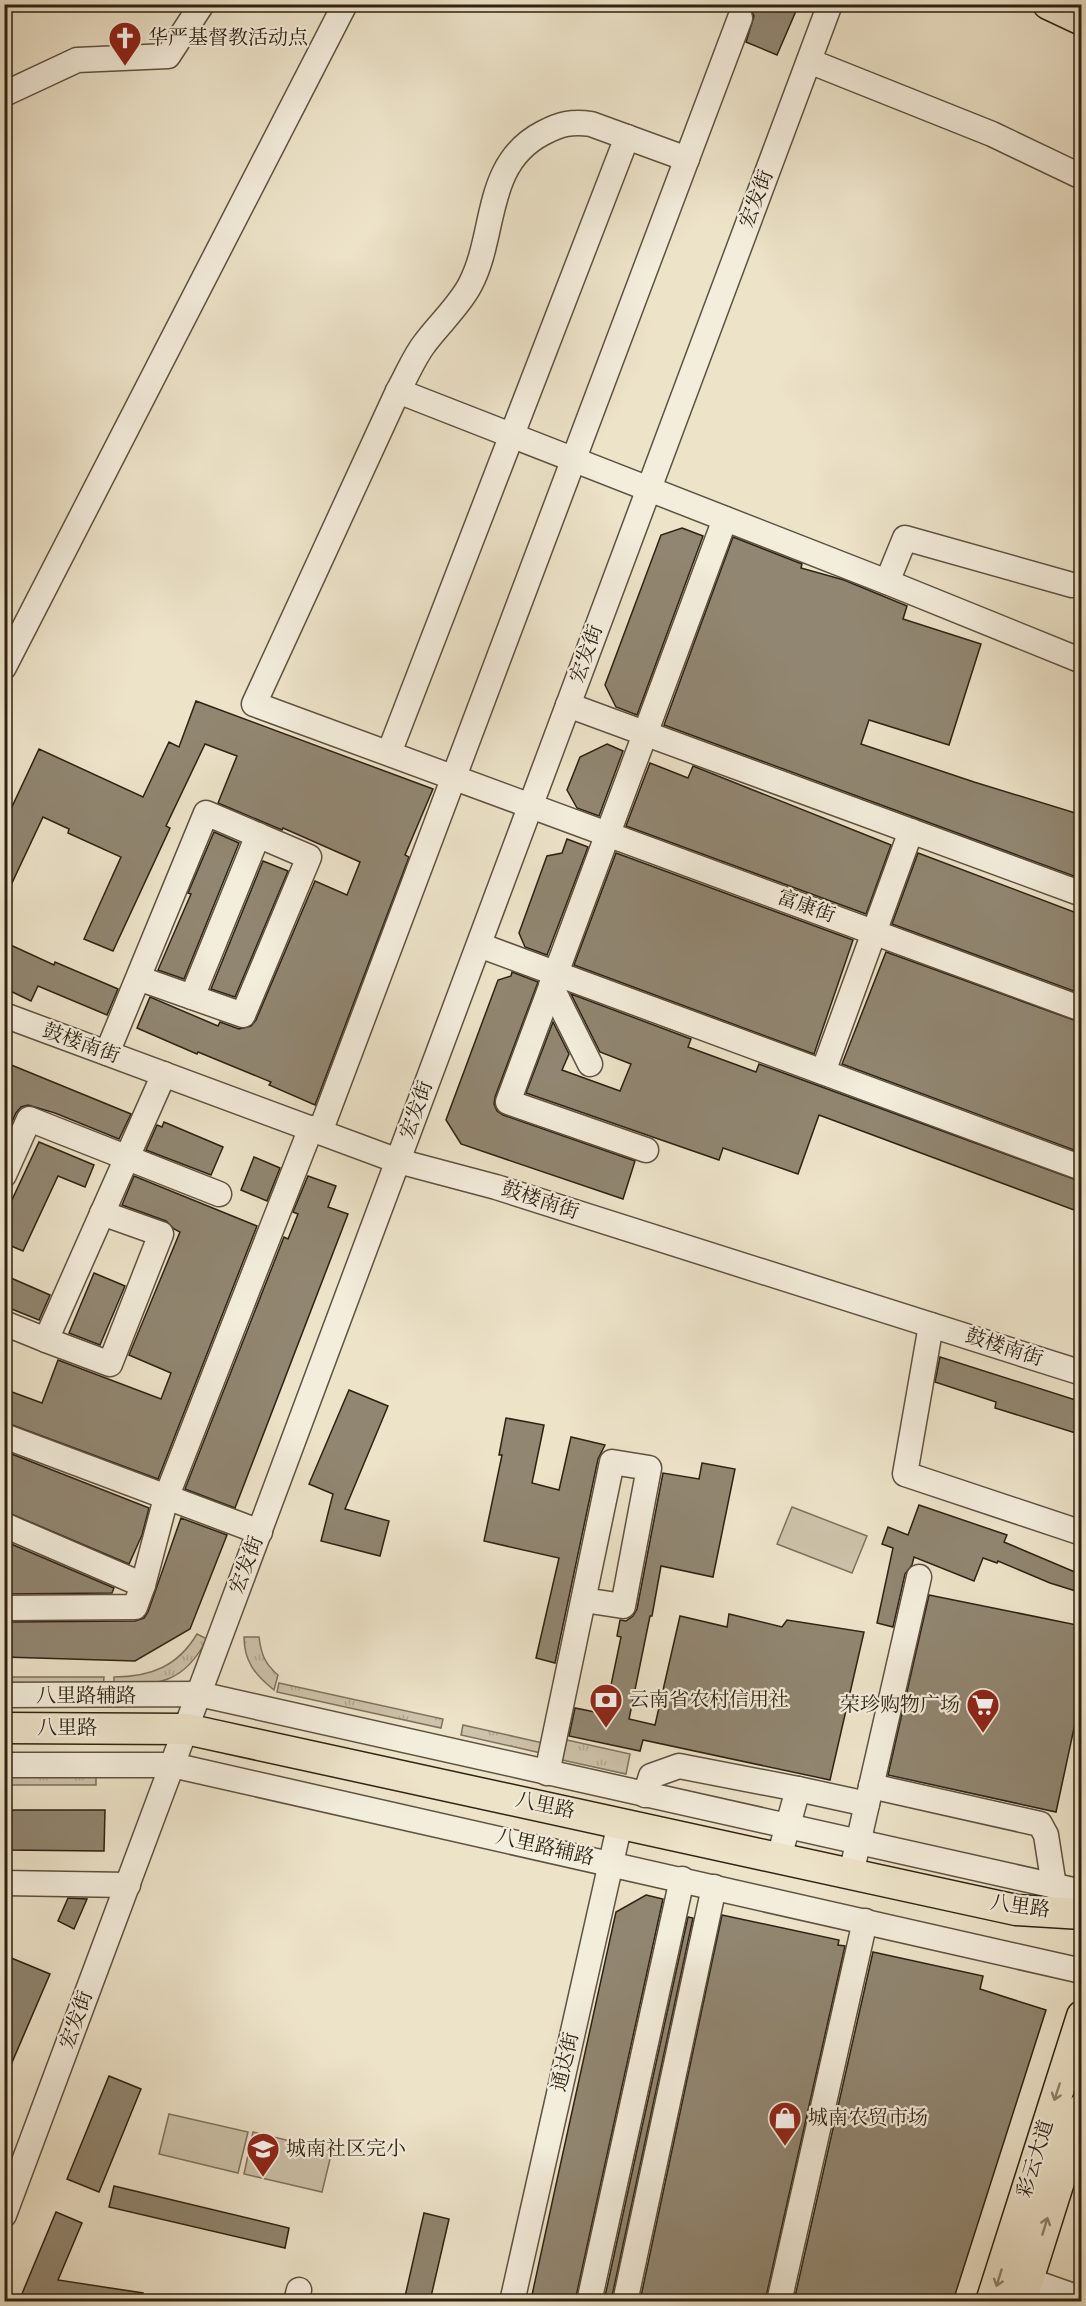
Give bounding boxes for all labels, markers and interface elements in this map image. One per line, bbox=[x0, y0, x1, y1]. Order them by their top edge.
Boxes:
church icon: 华严基督教活动点 bbox=[107, 20, 143, 67]
place label: 华严基督教活动点 bbox=[148, 26, 308, 51]
street label: 宏发街 bbox=[735, 167, 779, 231]
street label: 宏发街 bbox=[565, 622, 609, 686]
street label: 富康街 bbox=[774, 885, 838, 929]
street label: 鼓楼南街 bbox=[39, 1019, 123, 1069]
street label: 宏发街 bbox=[395, 1078, 439, 1142]
street label: 鼓楼南街 bbox=[498, 1177, 582, 1225]
street label: 鼓楼南街 bbox=[962, 1324, 1046, 1372]
street label: 宏发街 bbox=[225, 1533, 269, 1597]
bank icon: 云南省农村信用社 bbox=[588, 1682, 624, 1729]
street label: 八里路辅路 bbox=[36, 1684, 136, 1709]
supermarket icon: 荣珍购物广场 bbox=[965, 1687, 1001, 1734]
place label: 云南省农村信用社 bbox=[629, 1688, 789, 1713]
place label: 荣珍购物广场 bbox=[840, 1693, 960, 1718]
street label: 八里路 bbox=[37, 1716, 97, 1741]
street label: 八里路 bbox=[513, 1788, 577, 1824]
street label: 八里路辅路 bbox=[493, 1825, 597, 1871]
street label: 八里路 bbox=[989, 1890, 1051, 1924]
street label: 宏发街 bbox=[55, 1988, 99, 2052]
street label: 通达街 bbox=[547, 2030, 585, 2094]
one-way arrow bbox=[1051, 2082, 1062, 2101]
shop icon: 城南农贸市场 bbox=[767, 2100, 803, 2147]
place label: 城南农贸市场 bbox=[808, 2106, 928, 2131]
street label: 彩云大道 bbox=[1012, 2117, 1060, 2201]
school or university icon: 城南社区完小 bbox=[245, 2131, 281, 2178]
place label: 城南社区完小 bbox=[286, 2137, 406, 2162]
one-way arrow bbox=[1040, 2217, 1051, 2236]
one-way arrow bbox=[993, 2268, 1004, 2287]

